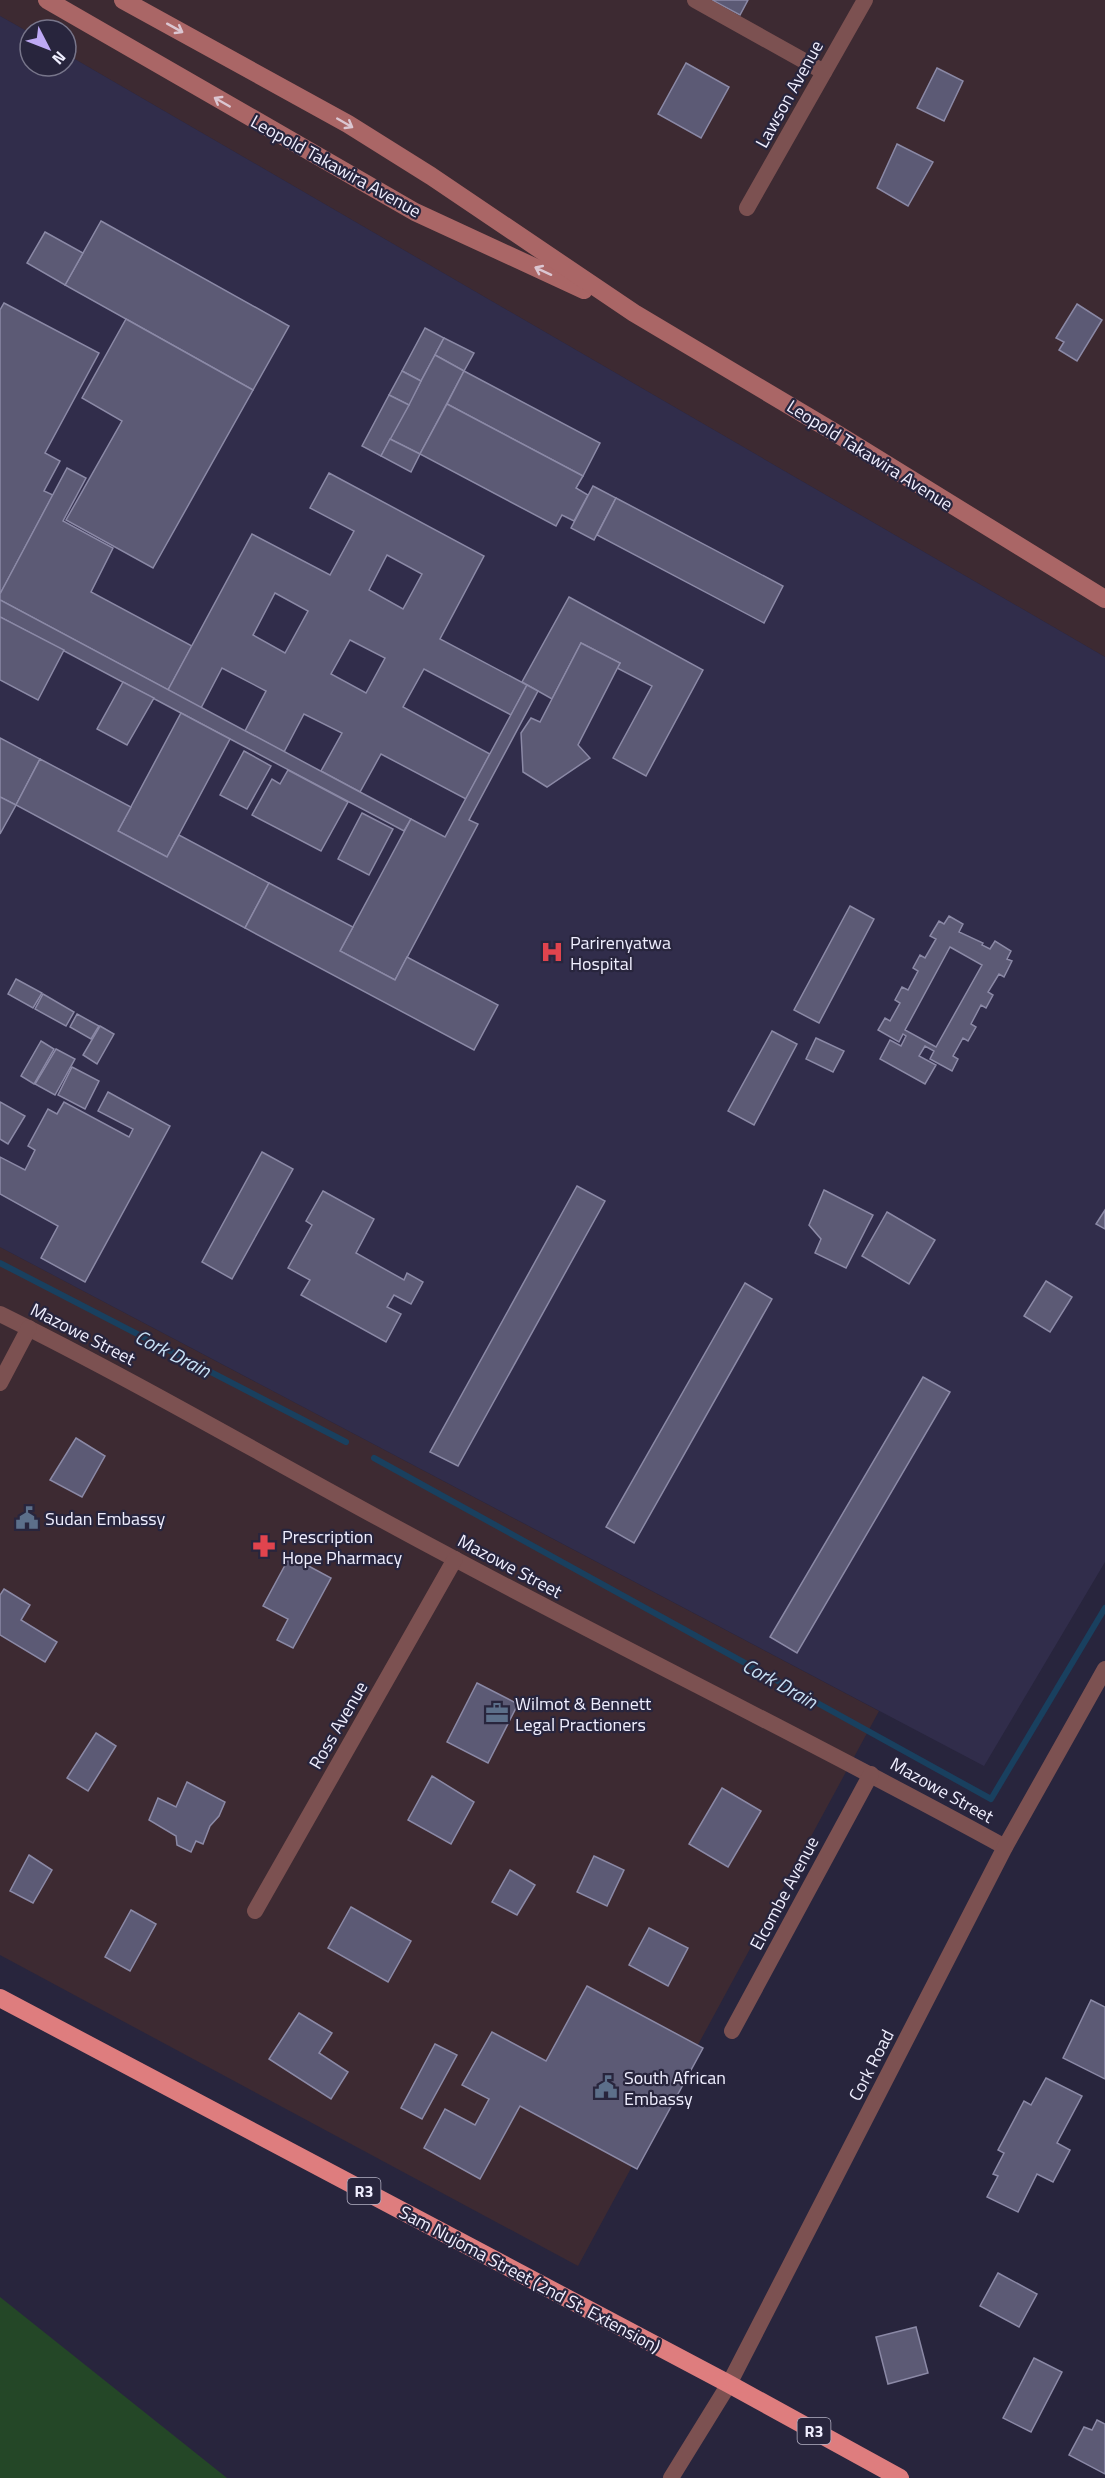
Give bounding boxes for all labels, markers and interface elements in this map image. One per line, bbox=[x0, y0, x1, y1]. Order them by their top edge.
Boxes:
north arrow bbox=[18, 18, 78, 78]
one-way arrow bbox=[165, 23, 183, 34]
street label: Lawson Avenue bbox=[748, 35, 830, 153]
text: N bbox=[47, 46, 72, 70]
one-way arrow bbox=[214, 96, 231, 108]
street label: Leopold Takawira Avenue bbox=[246, 108, 426, 224]
one-way arrow bbox=[336, 117, 353, 129]
one-way arrow bbox=[535, 265, 553, 276]
street label: Leopold Takawira Avenue bbox=[782, 393, 958, 517]
place label: Parirenyatwa Hospital bbox=[570, 929, 671, 977]
hospital icon: Parirenyatwa Hospital bbox=[539, 939, 565, 965]
street label: Mazowe Street bbox=[26, 1296, 141, 1372]
water label: Cork Drain bbox=[130, 1321, 217, 1386]
public building icon: Sudan Embassy bbox=[14, 1505, 40, 1531]
place label: Sudan Embassy bbox=[45, 1505, 166, 1532]
place label: Prescription Hope Pharmacy bbox=[282, 1523, 403, 1571]
street label: Mazowe Street bbox=[453, 1527, 568, 1605]
pharmacy icon: Prescription Hope Pharmacy bbox=[251, 1533, 277, 1559]
water label: Cork Drain bbox=[737, 1650, 824, 1717]
street label: Ross Avenue bbox=[302, 1676, 374, 1774]
place label: Wilmot & Bennett Legal Practioners bbox=[515, 1690, 652, 1738]
office icon: Wilmot & Bennett Legal Practioners bbox=[484, 1700, 510, 1726]
street label: Mazowe Street bbox=[885, 1750, 999, 1830]
street label: Elcombe Avenue bbox=[743, 1831, 825, 1955]
street label: Cork Road bbox=[842, 2025, 900, 2105]
place label: South African Embassy bbox=[624, 2064, 726, 2112]
public building icon: South African Embassy bbox=[593, 2074, 619, 2100]
road number: R3 bbox=[348, 2178, 380, 2204]
street label: Sam Nujoma Street (2nd St. Extension) bbox=[395, 2198, 665, 2360]
road number: R3 bbox=[798, 2418, 830, 2444]

